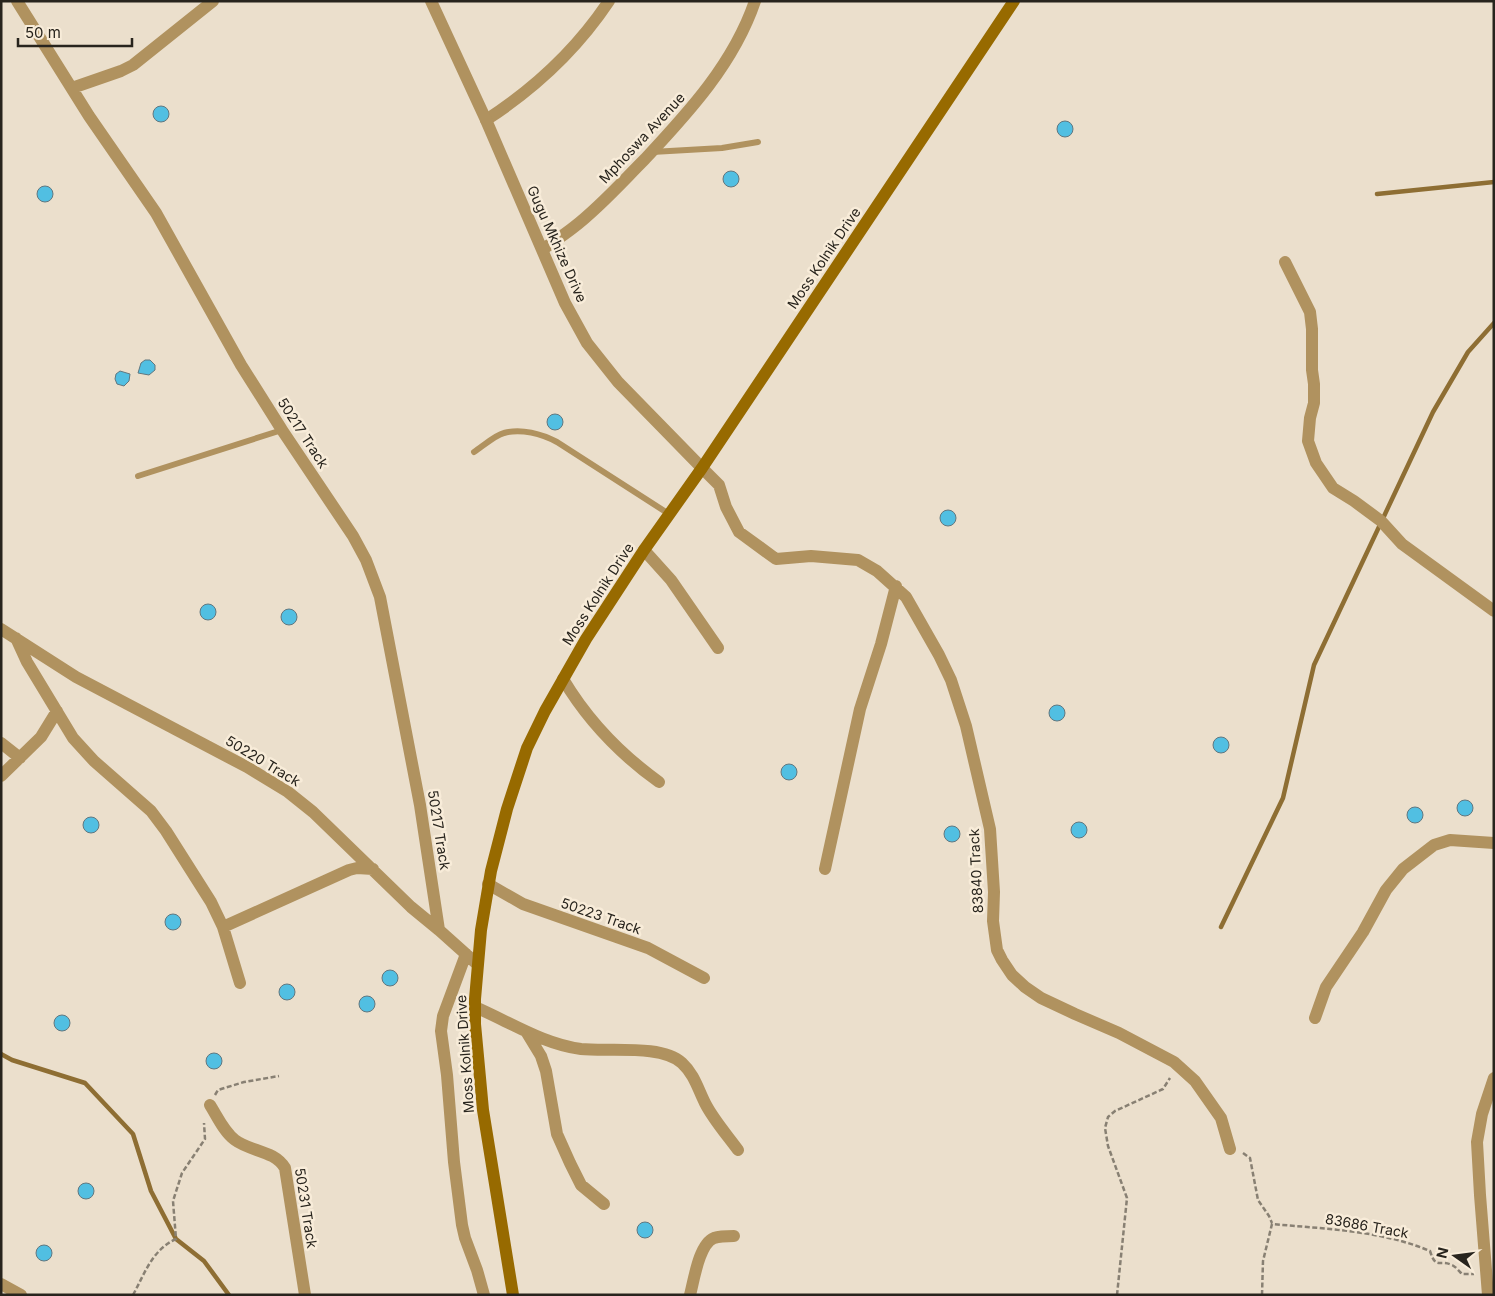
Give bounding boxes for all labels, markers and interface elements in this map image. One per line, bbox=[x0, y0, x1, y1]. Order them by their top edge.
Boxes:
scale bar bbox=[18, 15, 131, 47]
text: 50 m bbox=[25, 23, 61, 42]
street label: Mphoswa Avenue bbox=[595, 89, 688, 187]
street label: Gugu Mkhize Drive bbox=[524, 183, 591, 305]
street label: Moss Kolnik Drive bbox=[783, 204, 864, 312]
street label: 50217 Track bbox=[274, 394, 333, 471]
street label: Moss Kolnik Drive bbox=[558, 539, 637, 648]
street label: 50220 Track bbox=[223, 732, 304, 790]
street label: 50217 Track bbox=[425, 789, 454, 871]
street label: 83840 Track bbox=[965, 828, 986, 914]
street label: 50223 Track bbox=[559, 894, 644, 937]
street label: Moss Kolnik Drive bbox=[452, 994, 477, 1114]
street label: 50231 Track bbox=[292, 1166, 321, 1250]
street label: 83686 Track bbox=[1324, 1210, 1410, 1241]
north arrow bbox=[1430, 1231, 1480, 1281]
text: N bbox=[1432, 1246, 1451, 1260]

